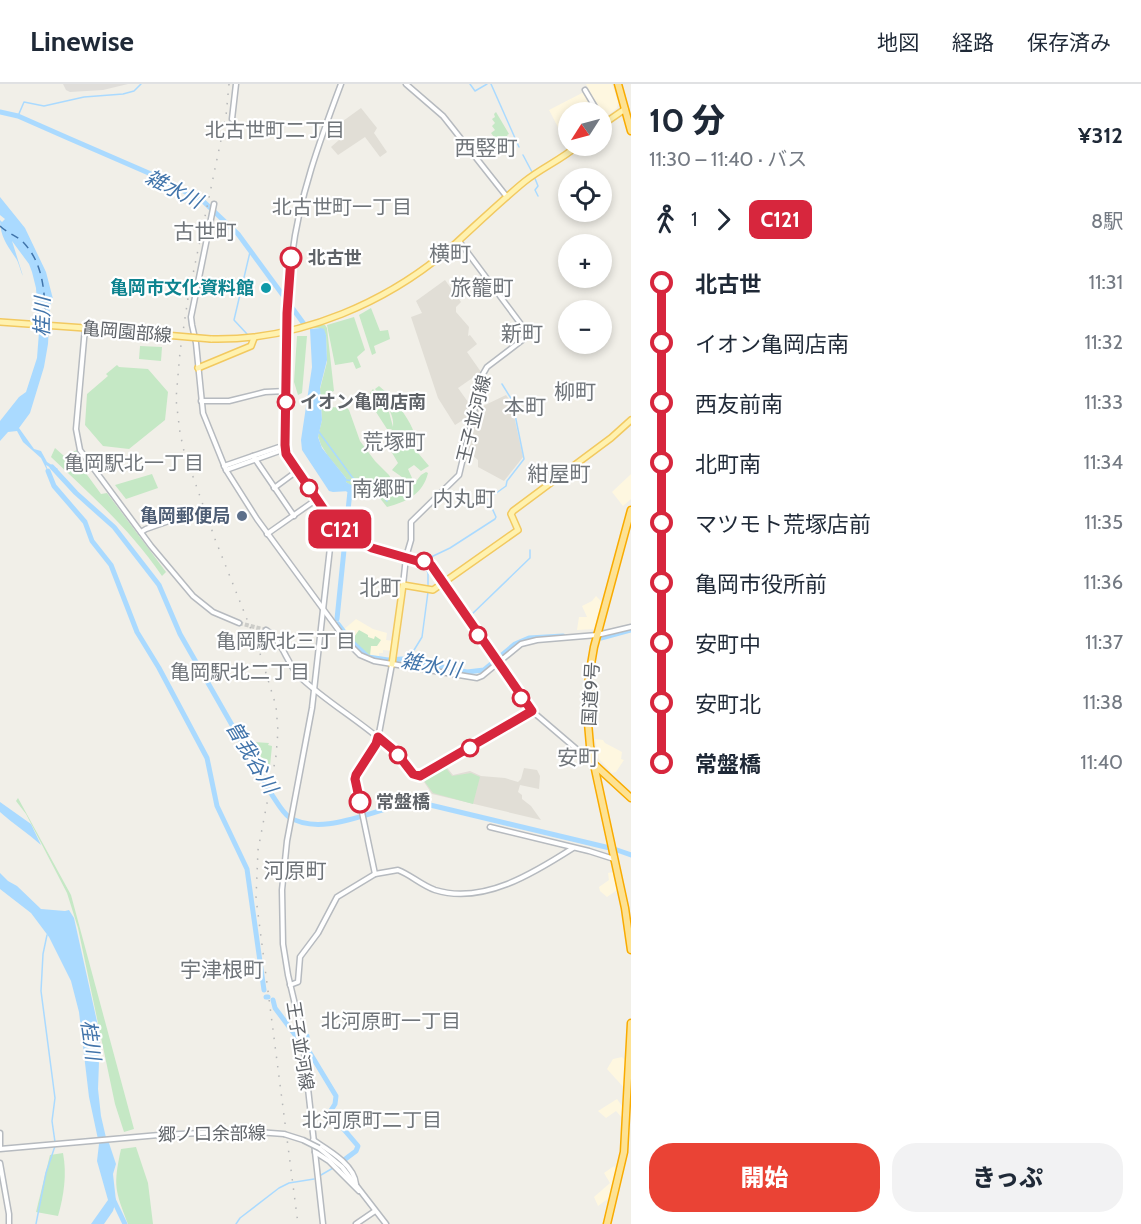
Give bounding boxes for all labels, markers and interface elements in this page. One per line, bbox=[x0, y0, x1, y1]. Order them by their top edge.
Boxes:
text: Linewise bbox=[30, 24, 134, 58]
text: 地図 bbox=[877, 30, 919, 55]
text: 経路 bbox=[952, 30, 994, 55]
text: 保存済み bbox=[1027, 30, 1111, 55]
text: 10 分 bbox=[649, 100, 725, 140]
north arrow bbox=[558, 102, 612, 156]
map controls bbox=[558, 102, 612, 354]
district label: 北古世町二丁目 bbox=[205, 118, 345, 142]
text: ¥312 bbox=[1078, 122, 1123, 149]
district label: 西竪町 bbox=[455, 135, 518, 160]
text: 11:30 – 11:40 · バス bbox=[649, 147, 807, 171]
water label: 雑水川 bbox=[142, 165, 208, 214]
button: locate bbox=[558, 168, 612, 222]
district label: 北古世町一丁目 bbox=[272, 195, 412, 219]
icon: walk bbox=[649, 203, 682, 236]
icon: forward bbox=[707, 203, 740, 236]
text: 1 bbox=[691, 207, 698, 231]
text: C121 bbox=[761, 207, 800, 232]
text: 8駅 bbox=[1091, 209, 1123, 233]
district label: 古世町 bbox=[174, 219, 237, 244]
button: + bbox=[558, 234, 612, 288]
district label: 横町 bbox=[429, 241, 471, 266]
marker: 北古世 bbox=[280, 247, 302, 269]
place label: 北古世 bbox=[308, 247, 362, 269]
text: 11:31 bbox=[1088, 270, 1123, 294]
text: 北古世 bbox=[695, 271, 761, 298]
district label: 旅籠町 bbox=[451, 275, 514, 300]
place label: 亀岡市文化資料館 bbox=[110, 277, 254, 299]
marker: 亀岡市文化資料館 bbox=[259, 281, 273, 295]
water label: 桂川 bbox=[30, 295, 54, 337]
button: − bbox=[558, 300, 612, 354]
street label: 亀岡園部線 bbox=[81, 317, 173, 347]
district label: 新町 bbox=[501, 321, 543, 346]
text: 11:32 bbox=[1085, 330, 1123, 354]
text: イオン亀岡店南 bbox=[695, 331, 849, 358]
street label: 王子並河線 bbox=[452, 373, 496, 465]
district label: 柳町 bbox=[554, 379, 596, 404]
text: 11:33 bbox=[1084, 390, 1123, 414]
place label: イオン亀岡店南 bbox=[300, 391, 426, 413]
text: 西友前南 bbox=[695, 391, 783, 418]
marker: イオン亀岡店南 bbox=[277, 393, 295, 411]
district label: 本町 bbox=[504, 394, 546, 419]
district label: 荒塚町 bbox=[363, 429, 426, 454]
text: 11:34 bbox=[1083, 450, 1123, 474]
district label: 亀岡駅北一丁目 bbox=[64, 451, 204, 475]
text: 北町南 bbox=[695, 451, 761, 478]
district label: 紺屋町 bbox=[528, 461, 591, 486]
district label: 南郷町 bbox=[352, 476, 415, 501]
unlabelled marker bbox=[300, 479, 318, 497]
district label: 内丸町 bbox=[433, 486, 496, 511]
place label: 亀岡郵便局 bbox=[140, 505, 230, 527]
marker: 亀岡郵便局 bbox=[235, 509, 249, 523]
line badge: C121 bbox=[298, 510, 382, 548]
text: 11:35 bbox=[1084, 510, 1123, 534]
text: マツモト荒塚店前 bbox=[695, 511, 871, 538]
text: C121 bbox=[320, 517, 360, 542]
unlabelled marker bbox=[415, 552, 433, 570]
text: 11:36 bbox=[1084, 570, 1123, 594]
text: 亀岡市役所前 bbox=[695, 571, 827, 598]
district label: 北町 bbox=[359, 575, 401, 600]
unlabelled marker bbox=[469, 626, 487, 644]
district label: 亀岡駅北三丁目 bbox=[216, 629, 356, 653]
text: 11:37 bbox=[1085, 630, 1123, 654]
text: 安町中 bbox=[695, 631, 761, 658]
water label: 雑水川 bbox=[399, 648, 465, 682]
district label: 亀岡駅北二丁目 bbox=[170, 660, 310, 684]
street label: 国道9号 bbox=[578, 661, 604, 727]
unlabelled marker bbox=[512, 689, 530, 707]
text: 11:38 bbox=[1083, 690, 1123, 714]
text: 安町北 bbox=[695, 691, 761, 718]
water label: 曽我谷川 bbox=[221, 717, 284, 799]
unlabelled marker bbox=[461, 739, 479, 757]
district label: 安町 bbox=[557, 745, 599, 770]
unlabelled marker bbox=[389, 746, 407, 764]
text: 11:40 bbox=[1080, 750, 1123, 774]
text: 常盤橋 bbox=[695, 751, 761, 778]
marker: 常盤橋 bbox=[349, 791, 371, 813]
place label: 常盤橋 bbox=[376, 791, 430, 813]
district label: 河原町 bbox=[264, 858, 327, 883]
district label: 宇津根町 bbox=[180, 957, 264, 982]
street label: 王子並河線 bbox=[282, 1000, 318, 1092]
district label: 北河原町一丁目 bbox=[321, 1009, 461, 1033]
water label: 桂川 bbox=[76, 1019, 106, 1063]
district label: 北河原町二丁目 bbox=[302, 1108, 442, 1132]
street label: 郷ノ口余部線 bbox=[158, 1122, 266, 1146]
button: 開始 bbox=[649, 1143, 880, 1212]
button: きっぷ bbox=[892, 1143, 1123, 1212]

